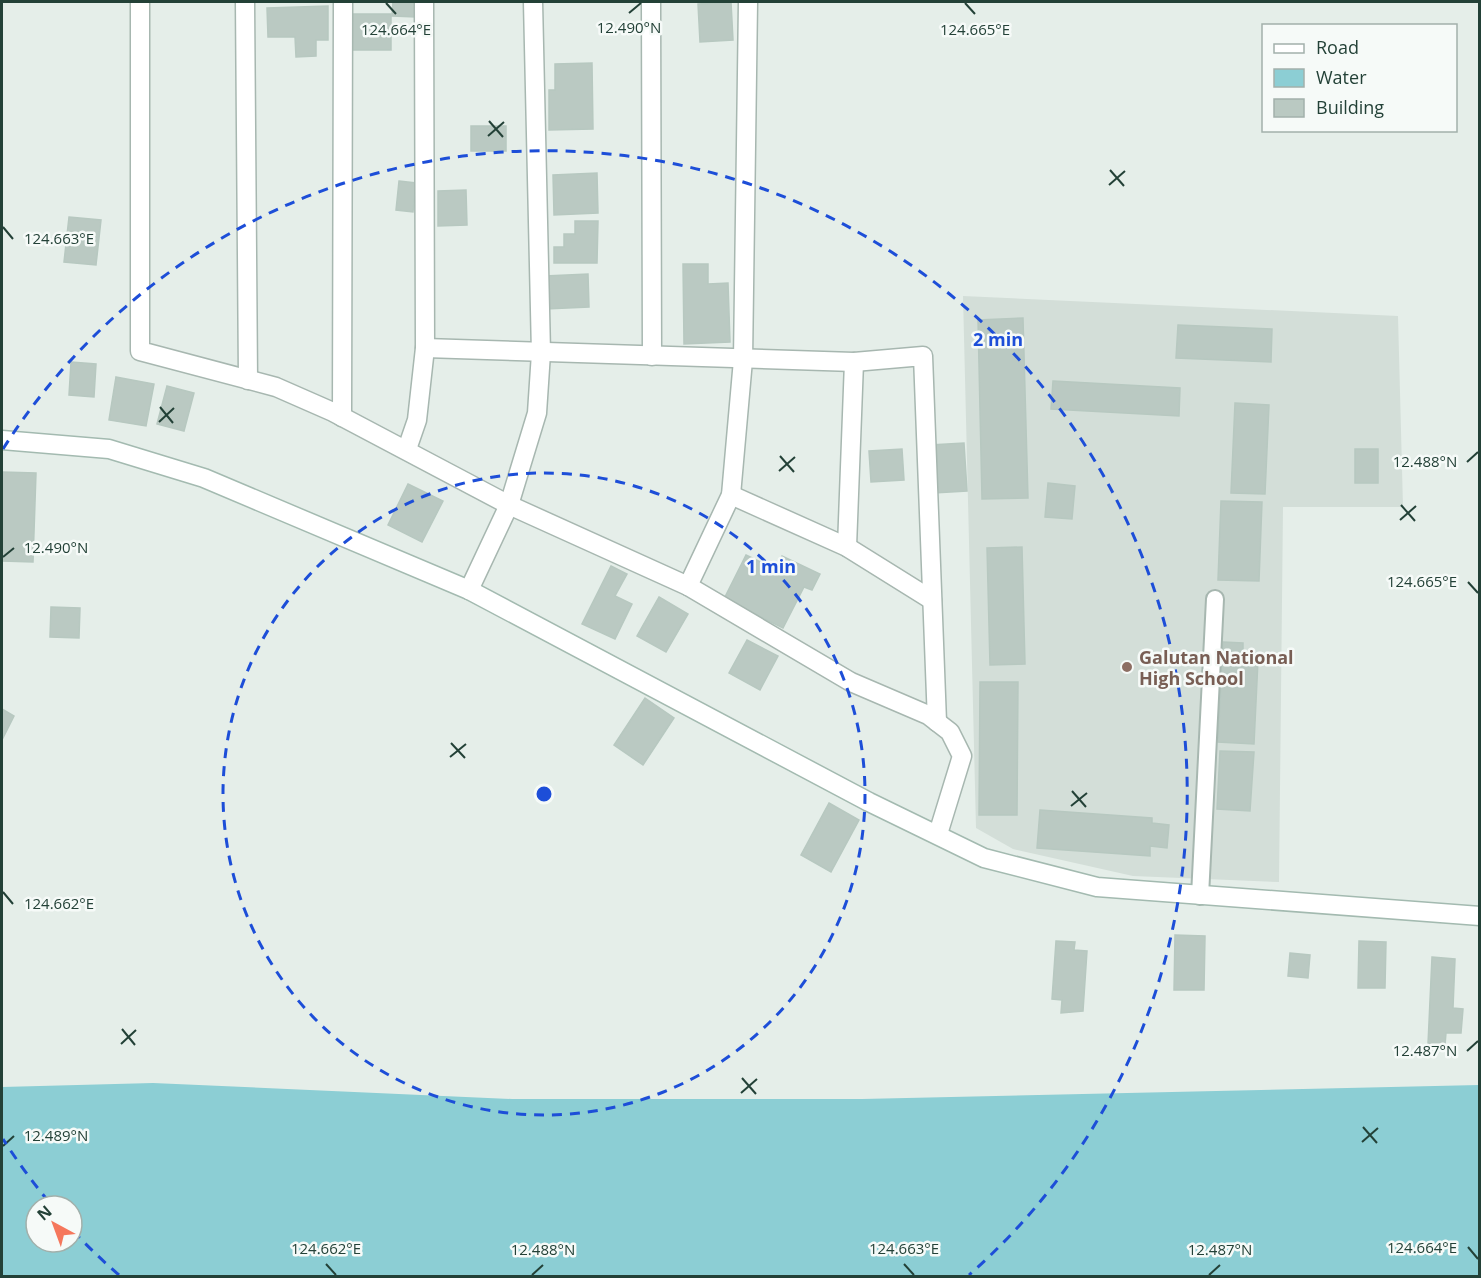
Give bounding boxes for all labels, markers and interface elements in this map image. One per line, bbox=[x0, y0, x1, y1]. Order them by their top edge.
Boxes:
text: 12.490°N bbox=[597, 17, 661, 37]
text: 124.664°E bbox=[361, 19, 431, 39]
text: 124.665°E bbox=[940, 19, 1010, 39]
legend bbox=[1262, 24, 1457, 132]
text: Road bbox=[1316, 35, 1359, 59]
text: Water bbox=[1316, 65, 1367, 89]
text: Building bbox=[1316, 95, 1384, 119]
text: 124.663°E bbox=[24, 228, 94, 248]
text: 2 min bbox=[973, 327, 1023, 351]
text: 12.488°N bbox=[1393, 451, 1457, 471]
text: 12.490°N bbox=[24, 537, 88, 557]
text: 1 min bbox=[746, 554, 796, 578]
text: 124.665°E bbox=[1387, 571, 1457, 591]
place label: Galutan National High School bbox=[1139, 645, 1294, 690]
marker: Galutan National High School bbox=[1120, 660, 1134, 674]
centre of rings bbox=[534, 784, 554, 804]
text: 124.662°E bbox=[24, 893, 94, 913]
text: 12.487°N bbox=[1393, 1040, 1457, 1060]
text: 12.489°N bbox=[24, 1125, 88, 1145]
north arrow bbox=[24, 1194, 84, 1254]
text: N bbox=[32, 1200, 56, 1225]
text: 124.664°E bbox=[1387, 1237, 1457, 1257]
text: 124.662°E bbox=[291, 1238, 361, 1258]
text: 124.663°E bbox=[869, 1238, 939, 1258]
text: 12.488°N bbox=[511, 1239, 575, 1259]
text: 12.487°N bbox=[1188, 1239, 1252, 1259]

